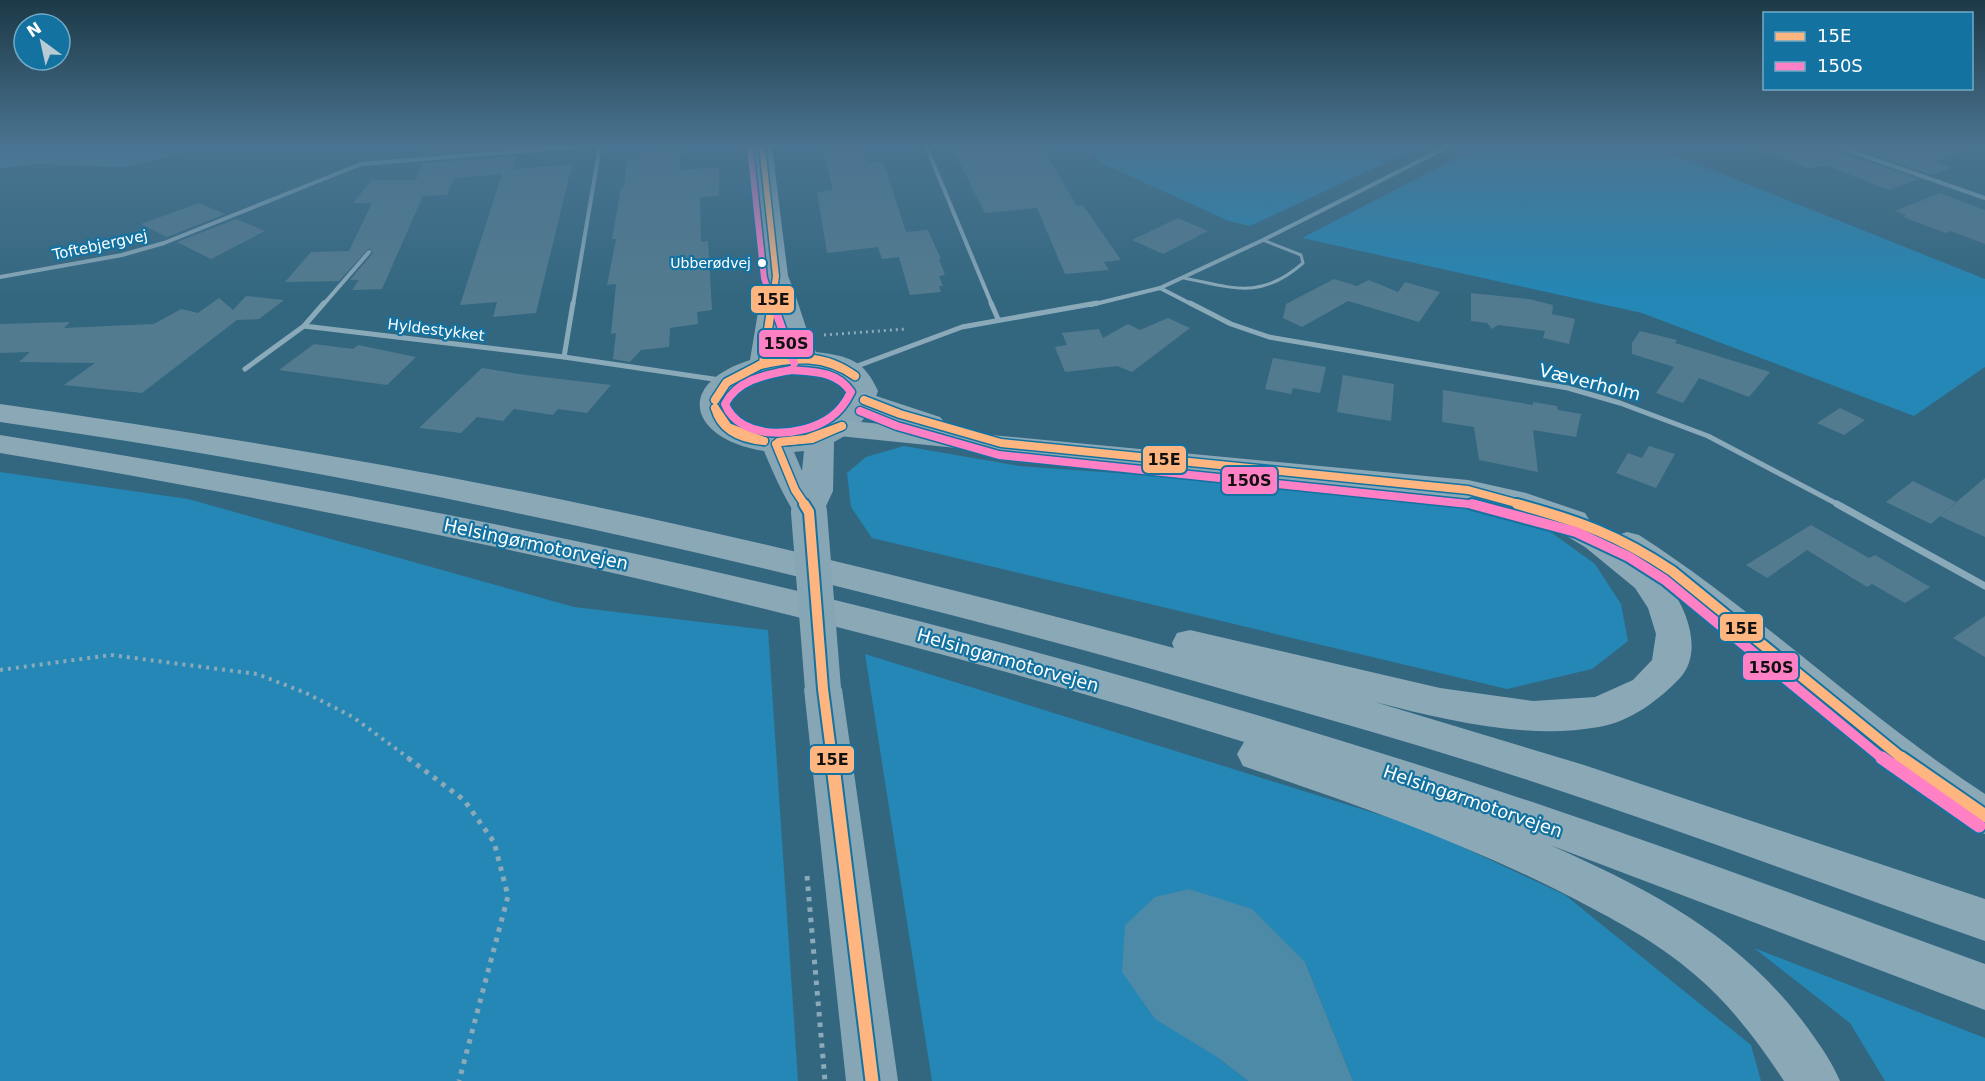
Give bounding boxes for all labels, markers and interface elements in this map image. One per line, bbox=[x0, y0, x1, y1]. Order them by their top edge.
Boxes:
north arrow bbox=[12, 12, 72, 72]
legend bbox=[1763, 12, 1973, 90]
text: N bbox=[23, 18, 45, 41]
text: 15E bbox=[1817, 25, 1851, 46]
text: 150S bbox=[1817, 55, 1863, 76]
street label: Toftebjergvej bbox=[50, 226, 149, 264]
place label: Ubberødvej bbox=[670, 255, 751, 271]
marker: Ubberødvej bbox=[756, 257, 768, 269]
line badge: 15E bbox=[750, 285, 795, 314]
text: 15E bbox=[756, 290, 790, 309]
street label: Hyldestykket bbox=[386, 315, 486, 345]
line badge: 150S bbox=[758, 329, 814, 358]
text: 150S bbox=[764, 334, 808, 353]
street label: Væverholm bbox=[1537, 359, 1643, 405]
line badge: 15E bbox=[1142, 445, 1187, 474]
text: 15E bbox=[1147, 450, 1181, 469]
line badge: 150S bbox=[1221, 466, 1278, 495]
text: 150S bbox=[1227, 471, 1271, 490]
street label: Helsingørmotorvejen bbox=[442, 514, 630, 574]
line badge: 15E bbox=[1719, 613, 1764, 642]
text: 15E bbox=[1724, 619, 1758, 638]
street label: Helsingørmotorvejen bbox=[915, 624, 1101, 696]
line badge: 150S bbox=[1742, 652, 1799, 681]
text: 150S bbox=[1749, 658, 1793, 677]
line badge: 15E bbox=[809, 745, 855, 774]
text: 15E bbox=[815, 750, 849, 769]
street label: Helsingørmotorvejen bbox=[1381, 760, 1565, 842]

